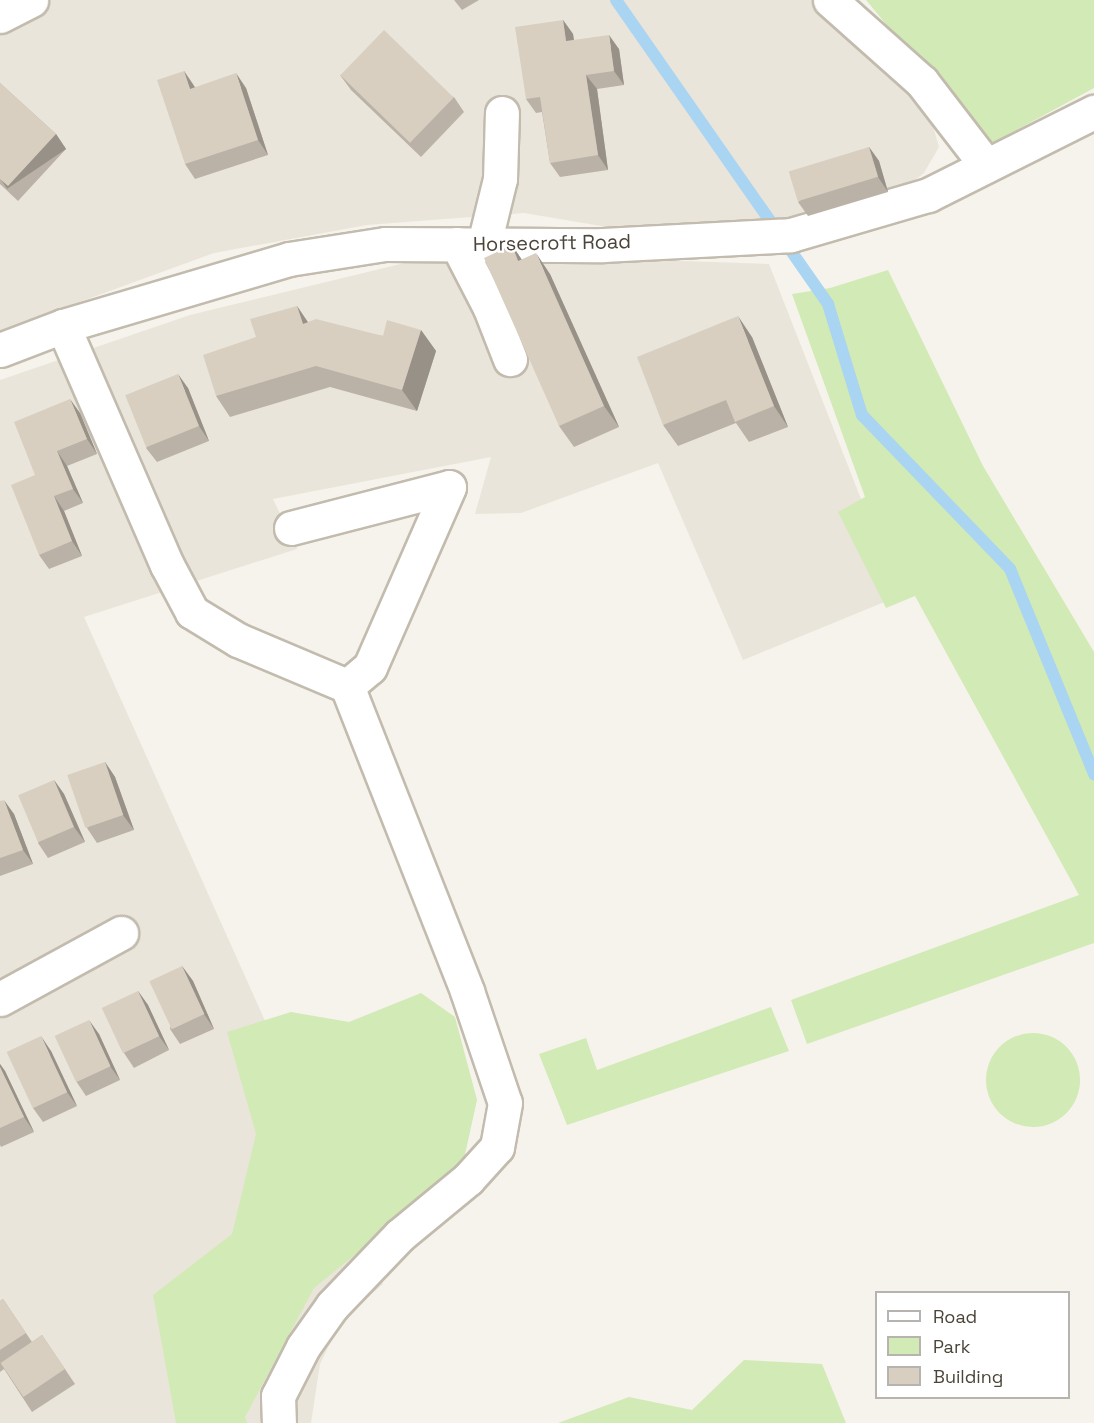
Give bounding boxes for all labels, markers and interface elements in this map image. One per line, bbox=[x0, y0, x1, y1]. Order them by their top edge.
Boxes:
street label: Horsecroft Road bbox=[473, 230, 631, 256]
legend bbox=[875, 1291, 1070, 1399]
text: Road bbox=[933, 1305, 977, 1328]
text: Park bbox=[933, 1335, 970, 1358]
text: Building bbox=[933, 1365, 1003, 1388]

